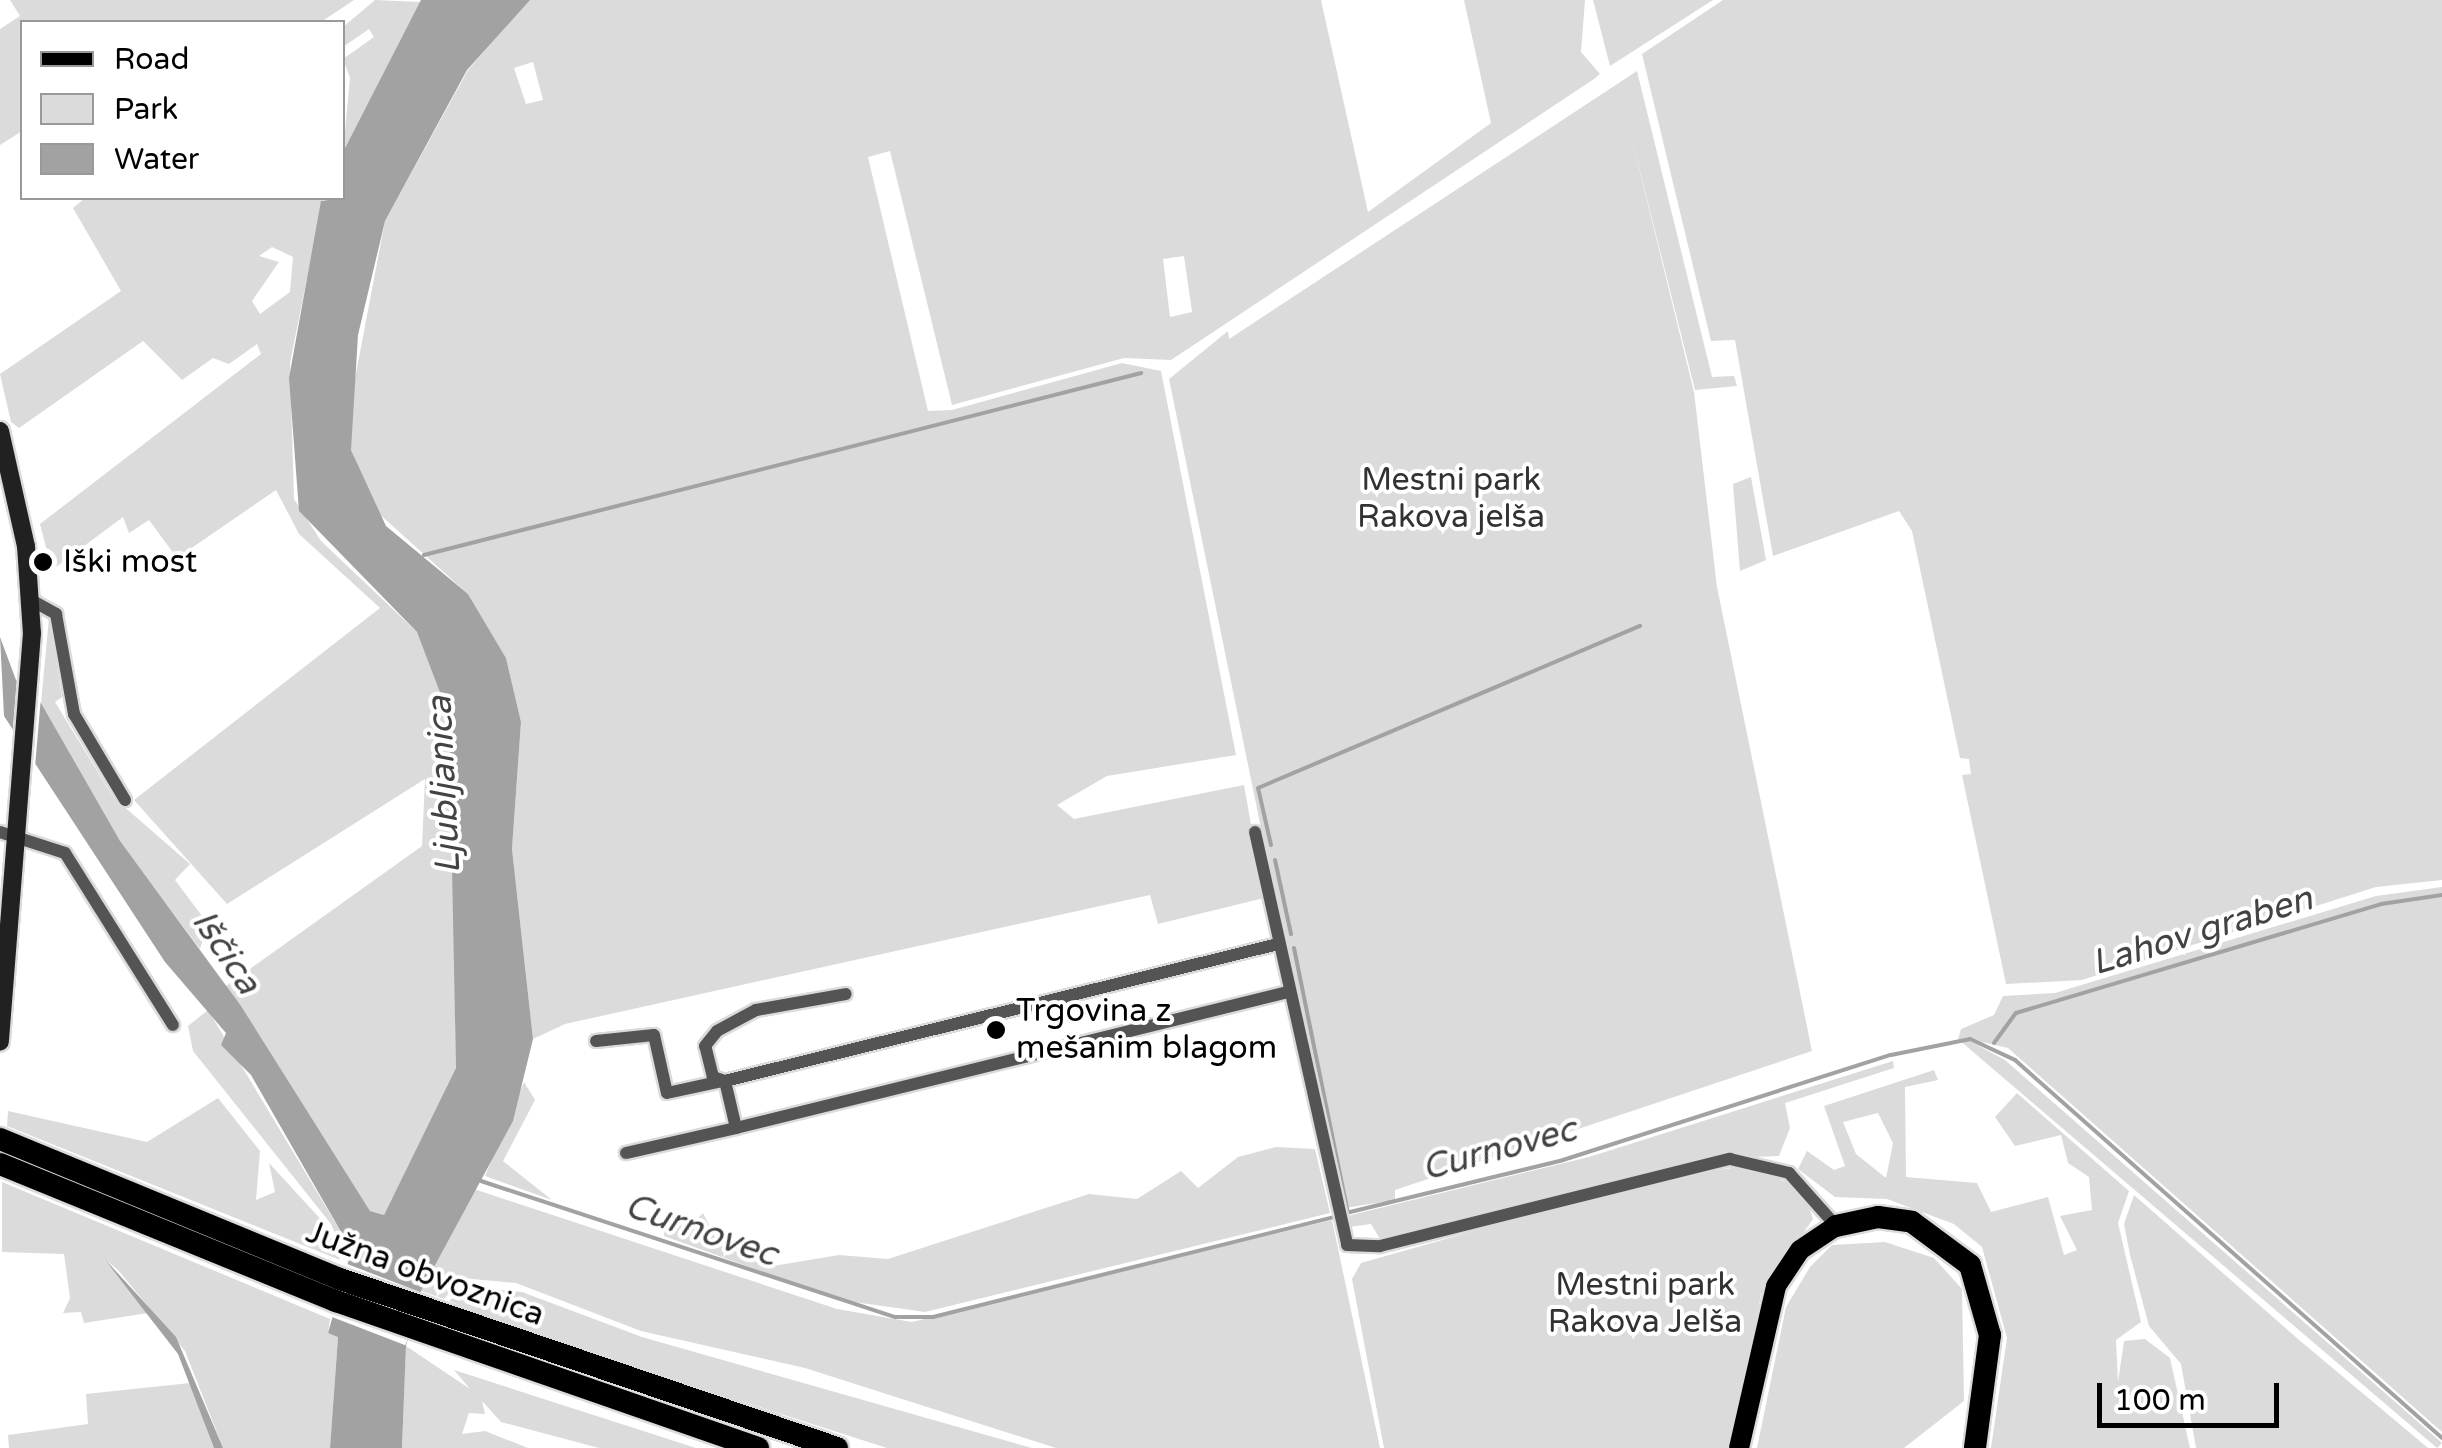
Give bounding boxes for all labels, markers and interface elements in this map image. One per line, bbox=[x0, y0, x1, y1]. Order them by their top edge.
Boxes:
legend bbox=[20, 20, 345, 200]
text: Road bbox=[114, 41, 189, 78]
text: Park bbox=[114, 91, 178, 128]
text: Water bbox=[114, 141, 199, 178]
park label: Mestni park Rakova jelša bbox=[1357, 462, 1545, 537]
place label: Iški most bbox=[63, 543, 197, 581]
marker: Iški most bbox=[32, 551, 54, 573]
water label: Ljubljanica bbox=[418, 695, 470, 875]
water label: Lahov graben bbox=[2087, 878, 2317, 984]
water label: Iščica bbox=[183, 902, 269, 1002]
place label: Trgovina z mešanim blagom bbox=[1016, 993, 1277, 1068]
marker: Trgovina z mešanim blagom bbox=[985, 1019, 1007, 1041]
water label: Curnovec bbox=[1417, 1108, 1581, 1190]
water label: Curnovec bbox=[620, 1184, 782, 1276]
street label: Južna obvoznica bbox=[301, 1213, 549, 1335]
park label: Mestni park Rakova Jelša bbox=[1548, 1267, 1742, 1342]
scale bar bbox=[2102, 1363, 2284, 1425]
text: 100 m bbox=[2114, 1382, 2206, 1419]

